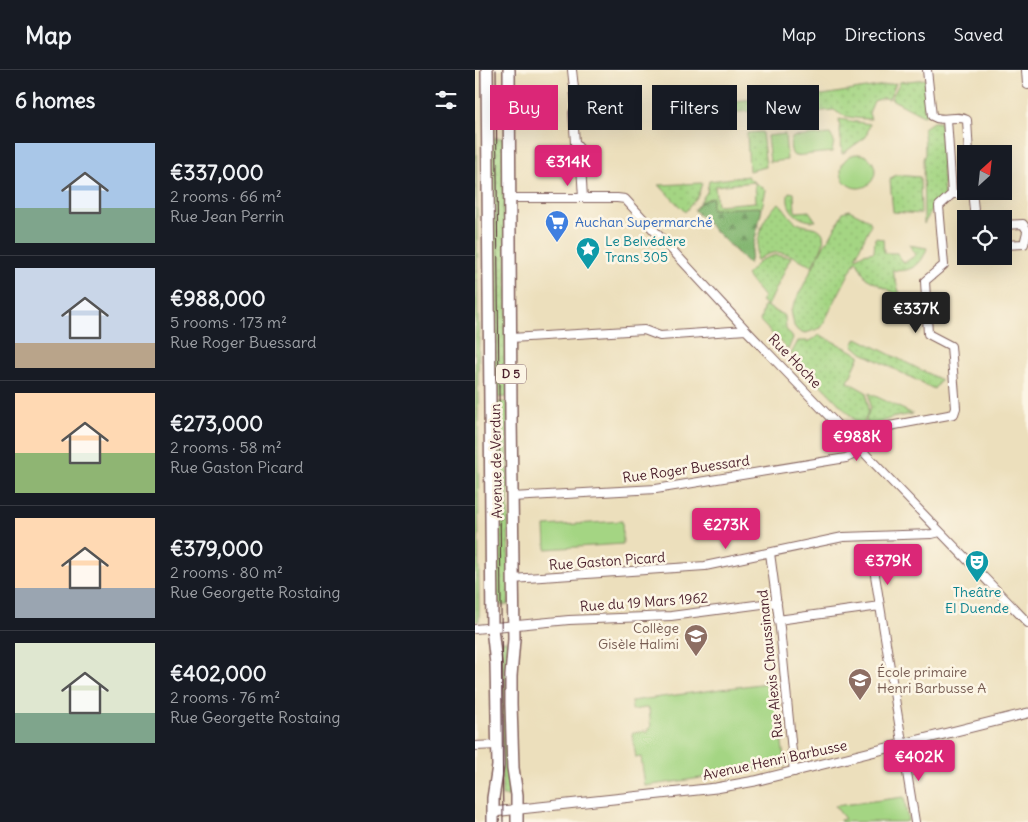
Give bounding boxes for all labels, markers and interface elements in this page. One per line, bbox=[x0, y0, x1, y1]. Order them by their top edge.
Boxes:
text: Map bbox=[25, 20, 72, 50]
text: Map bbox=[781, 23, 816, 46]
text: Directions bbox=[844, 23, 926, 46]
text: Saved bbox=[954, 23, 1003, 46]
chip: Buy bbox=[490, 85, 558, 130]
chip: Rent bbox=[568, 85, 642, 130]
chip: Filters bbox=[652, 85, 737, 130]
chip: New bbox=[747, 85, 819, 130]
icon: filters bbox=[432, 86, 460, 114]
text: 6 homes bbox=[15, 87, 95, 114]
pin: €314K bbox=[533, 144, 603, 187]
north arrow bbox=[957, 145, 1013, 200]
map controls bbox=[957, 145, 1012, 265]
text: €314K bbox=[546, 151, 590, 171]
text: €337,000 bbox=[170, 159, 264, 186]
icon: home bbox=[55, 163, 115, 223]
text: 2 rooms · 66 m² bbox=[170, 186, 282, 206]
text: Rue Jean Perrin bbox=[170, 206, 284, 226]
supermarket icon: Auchan Supermarché bbox=[544, 209, 570, 243]
button: locate bbox=[957, 210, 1012, 265]
place label: Auchan Supermarché bbox=[575, 213, 713, 231]
place label: Le Belvédère Trans 305 bbox=[605, 232, 686, 266]
place icon: Le Belvédère Trans 305 bbox=[575, 236, 601, 270]
text: €988,000 bbox=[170, 285, 266, 312]
icon: home bbox=[55, 288, 115, 348]
pin: €337K bbox=[881, 292, 951, 334]
text: €337K bbox=[893, 298, 939, 318]
text: 5 rooms · 173 m² bbox=[170, 312, 287, 332]
street label: Rue Hoche bbox=[765, 330, 825, 392]
text: Rue Roger Buessard bbox=[170, 332, 317, 352]
road number: D 5 bbox=[496, 364, 526, 384]
street label: Avenue de Verdun bbox=[486, 403, 506, 519]
text: €273,000 bbox=[170, 410, 263, 437]
icon: home bbox=[55, 413, 115, 473]
pin: €988K bbox=[822, 420, 892, 462]
text: €988K bbox=[833, 426, 881, 446]
text: 2 rooms · 58 m² bbox=[170, 437, 282, 457]
street label: Rue Roger Buessard bbox=[621, 451, 751, 487]
text: Rue Gaston Picard bbox=[170, 457, 303, 477]
pin: €273K bbox=[691, 508, 761, 550]
text: €273K bbox=[703, 514, 749, 534]
text: €379,000 bbox=[170, 535, 263, 562]
icon: home bbox=[55, 538, 115, 598]
pin: €379K bbox=[853, 544, 923, 586]
street label: Rue Gaston Picard bbox=[548, 548, 666, 574]
theatre icon: Theâtre El Duende bbox=[964, 549, 990, 583]
text: €379K bbox=[865, 550, 911, 570]
text: 2 rooms · 80 m² bbox=[170, 562, 283, 582]
text: Rue Georgette Rostaing bbox=[170, 582, 341, 602]
place label: Theâtre El Duende bbox=[945, 583, 1009, 617]
street label: Rue du 19 Mars 1962 bbox=[579, 589, 709, 615]
street label: Rue Alexis Chaussinand bbox=[753, 589, 787, 739]
place label: Collège Gisèle Halimi bbox=[598, 619, 679, 653]
school or university icon: Collège Gisèle Halimi bbox=[683, 623, 709, 657]
text: €402,000 bbox=[170, 660, 267, 687]
icon: home bbox=[55, 663, 115, 723]
place label: École primaire Henri Barbusse A bbox=[877, 663, 986, 697]
school or university icon: École primaire Henri Barbusse A bbox=[847, 667, 873, 701]
text: 2 rooms · 76 m² bbox=[170, 687, 280, 707]
text: Rue Georgette Rostaing bbox=[170, 707, 341, 727]
street label: Avenue Henri Barbusse bbox=[701, 736, 849, 784]
pin: €402K bbox=[884, 740, 954, 782]
text: €402K bbox=[895, 746, 943, 766]

